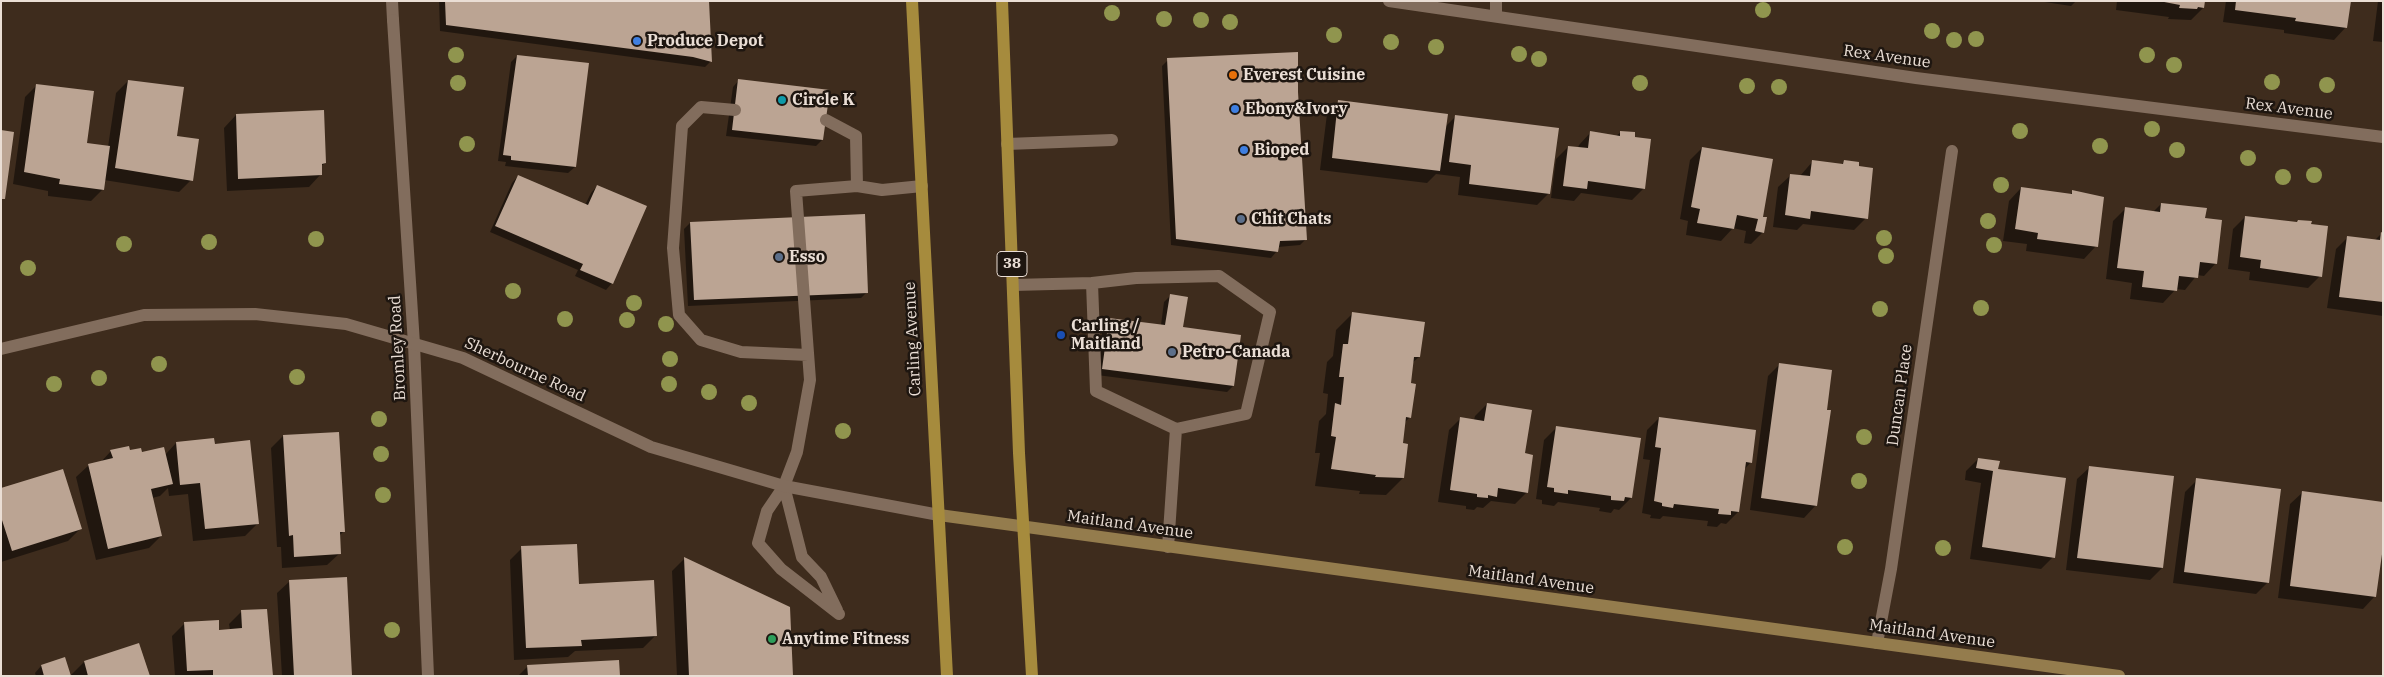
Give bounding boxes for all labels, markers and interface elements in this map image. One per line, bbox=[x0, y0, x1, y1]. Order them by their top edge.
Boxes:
place label: Produce Depot bbox=[647, 31, 763, 51]
marker: Produce Depot bbox=[631, 35, 643, 47]
street label: Rex Avenue bbox=[1842, 41, 1932, 73]
place label: Everest Cuisine bbox=[1243, 65, 1365, 85]
marker: Everest Cuisine bbox=[1227, 69, 1239, 81]
place label: Circle K bbox=[792, 90, 855, 110]
marker: Circle K bbox=[776, 94, 788, 106]
street label: Rex Avenue bbox=[2244, 94, 2334, 124]
place label: Ebony&Ivory bbox=[1245, 99, 1348, 119]
marker: Ebony&Ivory bbox=[1229, 103, 1241, 115]
place label: Bioped bbox=[1254, 140, 1309, 160]
marker: Bioped bbox=[1238, 144, 1250, 156]
place label: Chit Chats bbox=[1251, 209, 1331, 229]
marker: Chit Chats bbox=[1235, 213, 1247, 225]
place label: Esso bbox=[789, 247, 825, 267]
marker: Esso bbox=[773, 251, 785, 263]
road number: 38 bbox=[997, 252, 1027, 276]
street label: Carling Avenue bbox=[900, 281, 926, 397]
street label: Bromley Road bbox=[386, 295, 410, 401]
place label: Carling / Maitland bbox=[1071, 316, 1141, 354]
marker: Carling / Maitland bbox=[1055, 329, 1067, 341]
street label: Sherbourne Road bbox=[461, 334, 589, 406]
place label: Petro-Canada bbox=[1182, 342, 1290, 362]
street label: Duncan Place bbox=[1883, 343, 1917, 447]
marker: Petro-Canada bbox=[1166, 346, 1178, 358]
street label: Maitland Avenue bbox=[1066, 507, 1194, 543]
street label: Maitland Avenue bbox=[1467, 562, 1595, 598]
street label: Maitland Avenue bbox=[1868, 616, 1996, 652]
place label: Anytime Fitness bbox=[782, 629, 909, 649]
marker: Anytime Fitness bbox=[766, 633, 778, 645]

